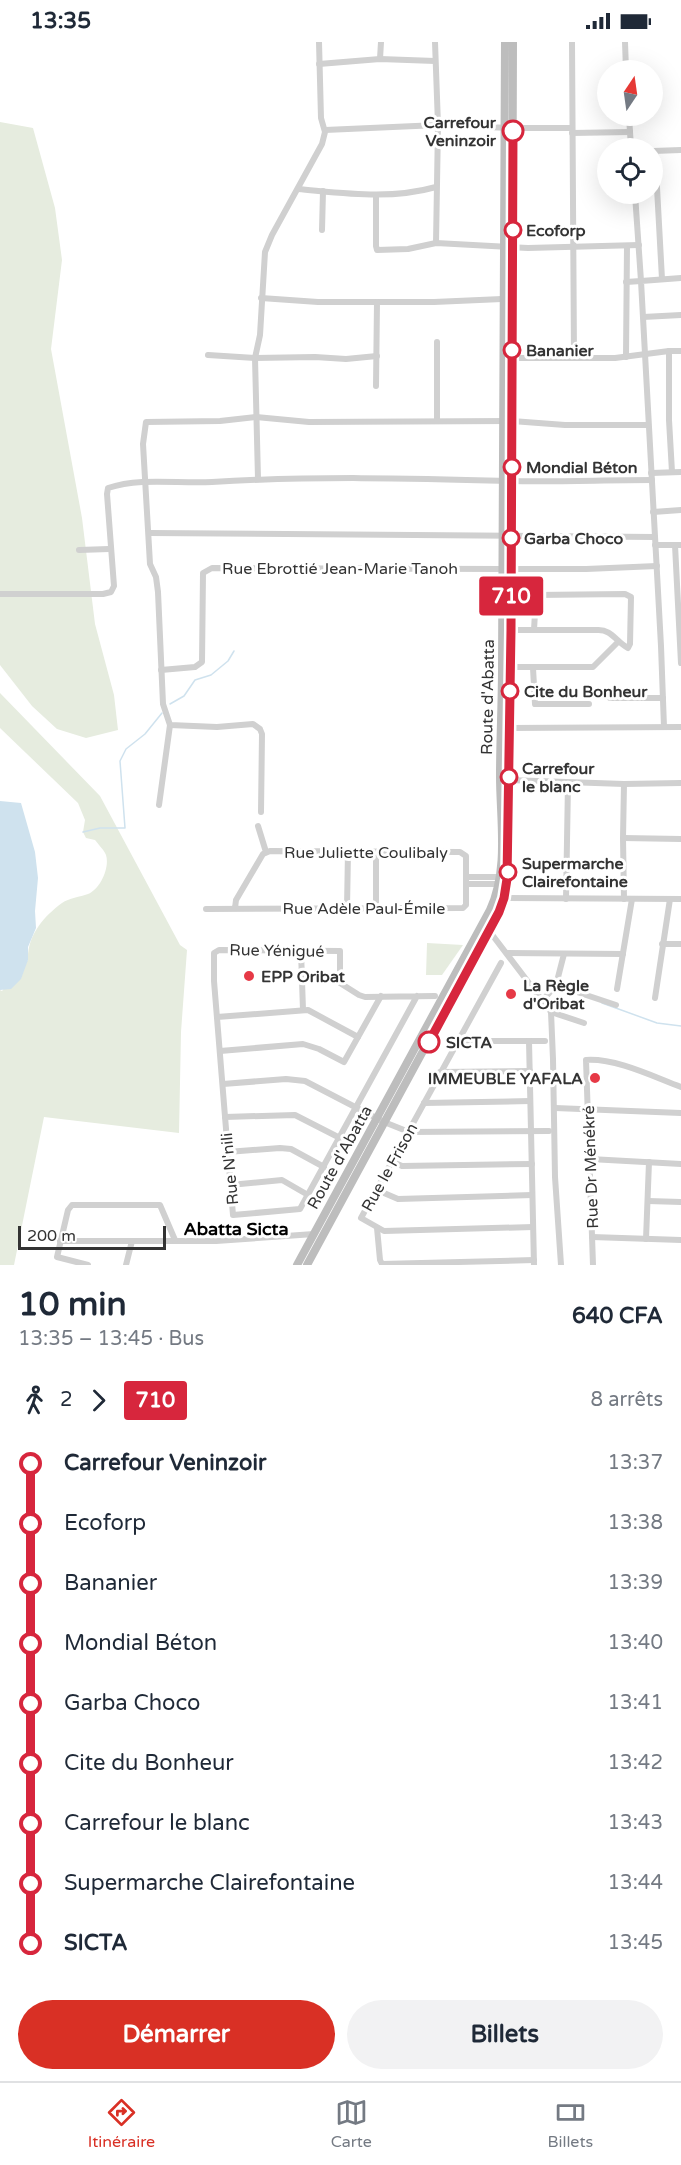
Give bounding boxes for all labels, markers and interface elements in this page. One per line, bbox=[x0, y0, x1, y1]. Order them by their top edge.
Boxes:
text: 13:35 bbox=[30, 8, 91, 34]
north arrow bbox=[597, 60, 663, 126]
map controls bbox=[597, 60, 663, 204]
place label: Carrefour Veninzoir bbox=[424, 113, 497, 151]
marker: Carrefour Veninzoir bbox=[502, 120, 524, 142]
button: locate bbox=[597, 138, 663, 204]
marker: Ecoforp bbox=[504, 221, 522, 239]
place label: Ecoforp bbox=[526, 221, 586, 241]
marker: Bananier bbox=[503, 341, 521, 359]
place label: Bananier bbox=[526, 341, 595, 361]
marker: Mondial Béton bbox=[503, 458, 521, 476]
place label: Mondial Béton bbox=[526, 458, 637, 478]
marker: Garba Choco bbox=[502, 529, 520, 547]
place label: Garba Choco bbox=[524, 529, 624, 549]
street label: Rue Ebrottié Jean-Marie Tanoh bbox=[222, 559, 458, 579]
line badge: 710 bbox=[476, 576, 546, 616]
text: 710 bbox=[491, 584, 531, 609]
street label: Route d'Abatta bbox=[477, 639, 499, 755]
marker: Cite du Bonheur bbox=[501, 682, 519, 700]
place label: Cite du Bonheur bbox=[524, 682, 648, 702]
place label: Carrefour le blanc bbox=[522, 759, 595, 797]
marker: Carrefour le blanc bbox=[500, 768, 518, 786]
street label: Rue Juliette Coulibaly bbox=[284, 843, 448, 863]
place label: Supermarche Clairefontaine bbox=[522, 854, 628, 892]
marker: Supermarche Clairefontaine bbox=[499, 863, 517, 881]
street label: Rue Adèle Paul-Émile bbox=[283, 899, 445, 919]
street label: Rue Yénigué bbox=[229, 940, 325, 962]
place label: EPP Oribat bbox=[261, 967, 346, 987]
marker: EPP Oribat bbox=[242, 969, 256, 983]
place label: La Règle d'Oribat bbox=[523, 976, 589, 1014]
marker: La Règle d'Oribat bbox=[504, 987, 518, 1001]
marker: SICTA bbox=[418, 1031, 440, 1053]
place label: SICTA bbox=[446, 1033, 492, 1053]
place label: IMMEUBLE YAFALA bbox=[428, 1069, 583, 1089]
marker: IMMEUBLE YAFALA bbox=[588, 1071, 602, 1085]
street label: Route d'Abatta bbox=[303, 1102, 377, 1213]
street label: Rue Dr Ménékré bbox=[579, 1105, 603, 1229]
street label: Rue le Frison bbox=[357, 1120, 422, 1215]
street label: Rue N'nili bbox=[217, 1132, 243, 1206]
district label: Abatta Sicta bbox=[183, 1218, 289, 1240]
scale bar bbox=[18, 1223, 166, 1250]
text: 200 m bbox=[27, 1226, 76, 1246]
text: 10 min bbox=[18, 1285, 127, 1324]
text: 640 CFA bbox=[572, 1303, 663, 1329]
text: 13:35 – 13:45 · Bus bbox=[18, 1327, 204, 1351]
icon: walk bbox=[18, 1384, 51, 1417]
icon: forward bbox=[82, 1384, 115, 1417]
text: 2 bbox=[60, 1388, 73, 1412]
text: 710 bbox=[136, 1388, 175, 1413]
text: 8 arrêts bbox=[590, 1388, 663, 1412]
text: Carrefour Veninzoir bbox=[64, 1450, 266, 1476]
text: 13:37 bbox=[608, 1451, 663, 1475]
text: Ecoforp bbox=[64, 1510, 146, 1536]
text: 13:38 bbox=[608, 1511, 663, 1535]
text: Bananier bbox=[64, 1570, 157, 1596]
text: 13:39 bbox=[608, 1571, 663, 1595]
text: Mondial Béton bbox=[64, 1630, 217, 1656]
text: 13:40 bbox=[608, 1631, 663, 1655]
text: Garba Choco bbox=[64, 1690, 201, 1716]
text: 13:41 bbox=[608, 1691, 663, 1715]
text: Cite du Bonheur bbox=[64, 1750, 234, 1776]
text: 13:42 bbox=[608, 1751, 663, 1775]
text: Carrefour le blanc bbox=[64, 1810, 250, 1836]
text: 13:43 bbox=[608, 1811, 663, 1835]
text: Supermarche Clairefontaine bbox=[64, 1870, 355, 1896]
text: 13:44 bbox=[608, 1871, 663, 1895]
text: SICTA bbox=[64, 1930, 128, 1956]
text: 13:45 bbox=[608, 1931, 663, 1955]
button: Démarrer bbox=[18, 2000, 335, 2069]
button: Billets bbox=[347, 2000, 663, 2069]
tab: Itinéraire bbox=[88, 2096, 155, 2152]
tab: Carte bbox=[331, 2096, 372, 2152]
tab: Billets bbox=[547, 2096, 593, 2152]

